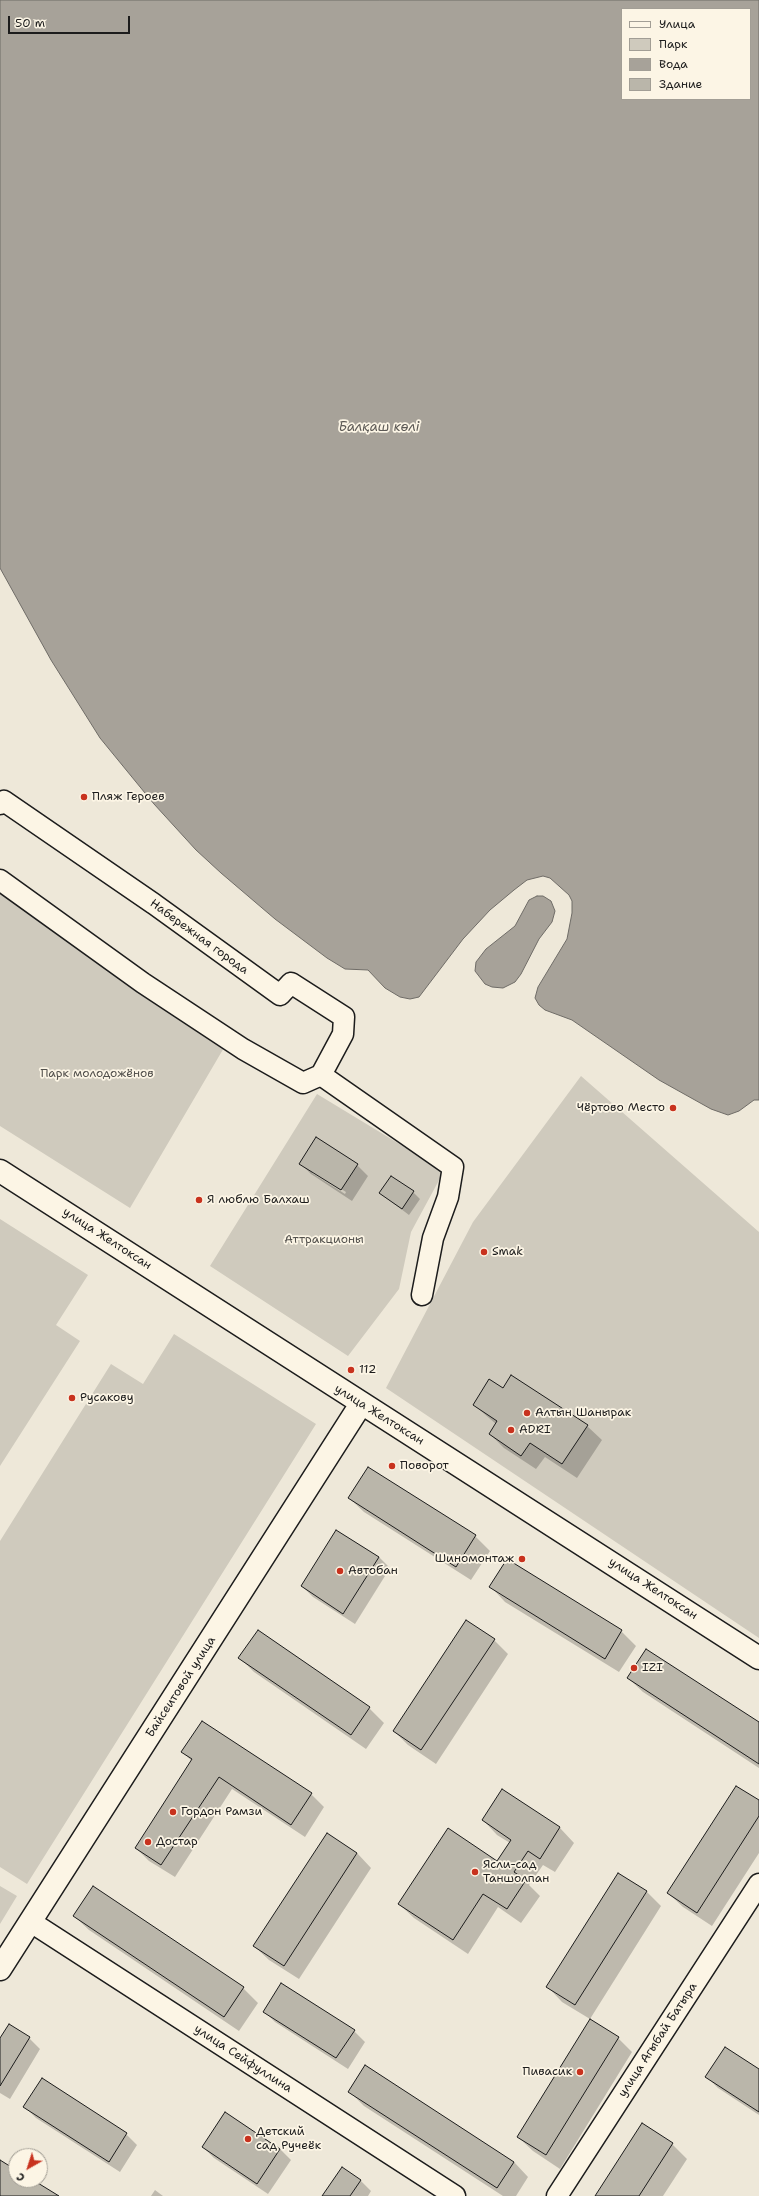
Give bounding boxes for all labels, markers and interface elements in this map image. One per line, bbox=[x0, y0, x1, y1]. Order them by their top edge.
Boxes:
scale bar bbox=[10, 8, 132, 34]
legend bbox=[621, 8, 751, 100]
text: 50 m bbox=[15, 15, 45, 31]
text: Улица bbox=[659, 16, 695, 32]
text: Парк bbox=[659, 36, 687, 52]
text: Вода bbox=[659, 56, 688, 72]
text: Здание bbox=[659, 76, 702, 92]
water label: Балқаш көлі bbox=[339, 420, 419, 436]
place label: Пляж Героев bbox=[92, 790, 165, 804]
marker: Пляж Героев bbox=[79, 792, 89, 802]
street label: Набережная города bbox=[147, 896, 251, 978]
park label: Парк молодожёнов bbox=[40, 1067, 154, 1081]
place label: Чёртово Место bbox=[577, 1101, 665, 1115]
marker: Чёртово Место bbox=[668, 1103, 678, 1113]
place label: Я люблю Балхаш bbox=[207, 1193, 310, 1207]
marker: Я люблю Балхаш bbox=[194, 1195, 204, 1205]
street label: улица Желтоксан bbox=[60, 1205, 154, 1273]
park label: Аттракционы bbox=[284, 1233, 364, 1247]
place label: Smak bbox=[492, 1245, 523, 1259]
marker: Smak bbox=[479, 1247, 489, 1257]
place label: 112 bbox=[359, 1363, 376, 1377]
marker: 112 bbox=[346, 1365, 356, 1375]
street label: улица Желтоксан bbox=[332, 1382, 426, 1448]
place label: Русакову bbox=[80, 1391, 134, 1405]
marker: Русакову bbox=[67, 1393, 77, 1403]
place label: Алтын Шанырак bbox=[535, 1406, 631, 1420]
marker: Алтын Шанырак bbox=[522, 1408, 532, 1418]
place label: ADRI bbox=[519, 1423, 551, 1437]
marker: ADRI bbox=[506, 1425, 516, 1435]
place label: Поворот bbox=[400, 1459, 449, 1473]
marker: Поворот bbox=[387, 1461, 397, 1471]
place label: Шиномонтаж bbox=[435, 1552, 514, 1566]
marker: Шиномонтаж bbox=[517, 1554, 527, 1564]
street label: улица Желтоксан bbox=[606, 1555, 700, 1623]
place label: Автобан bbox=[348, 1564, 398, 1578]
marker: Автобан bbox=[335, 1566, 345, 1576]
street label: Байсеитовой улица bbox=[143, 1634, 219, 1740]
place label: IZI bbox=[642, 1661, 663, 1675]
marker: IZI bbox=[629, 1663, 639, 1673]
place label: Гордон Рамзи bbox=[181, 1805, 262, 1819]
marker: Гордон Рамзи bbox=[168, 1807, 178, 1817]
place label: Достар bbox=[156, 1835, 198, 1849]
marker: Достар bbox=[143, 1837, 153, 1847]
place label: Ясли-сад Таншолпан bbox=[483, 1858, 549, 1886]
marker: Ясли-сад Таншолпан bbox=[470, 1867, 480, 1877]
street label: улица Агыбай Батыра bbox=[616, 1980, 700, 2100]
street label: улица Сейфуллина bbox=[191, 2022, 295, 2096]
place label: Пивасик bbox=[523, 2065, 572, 2079]
marker: Пивасик bbox=[575, 2067, 585, 2077]
place label: Детский сад Ручеёк bbox=[256, 2125, 321, 2153]
marker: Детский сад Ручеёк bbox=[243, 2134, 253, 2144]
north arrow bbox=[8, 2148, 48, 2188]
text: С bbox=[13, 2169, 28, 2185]

